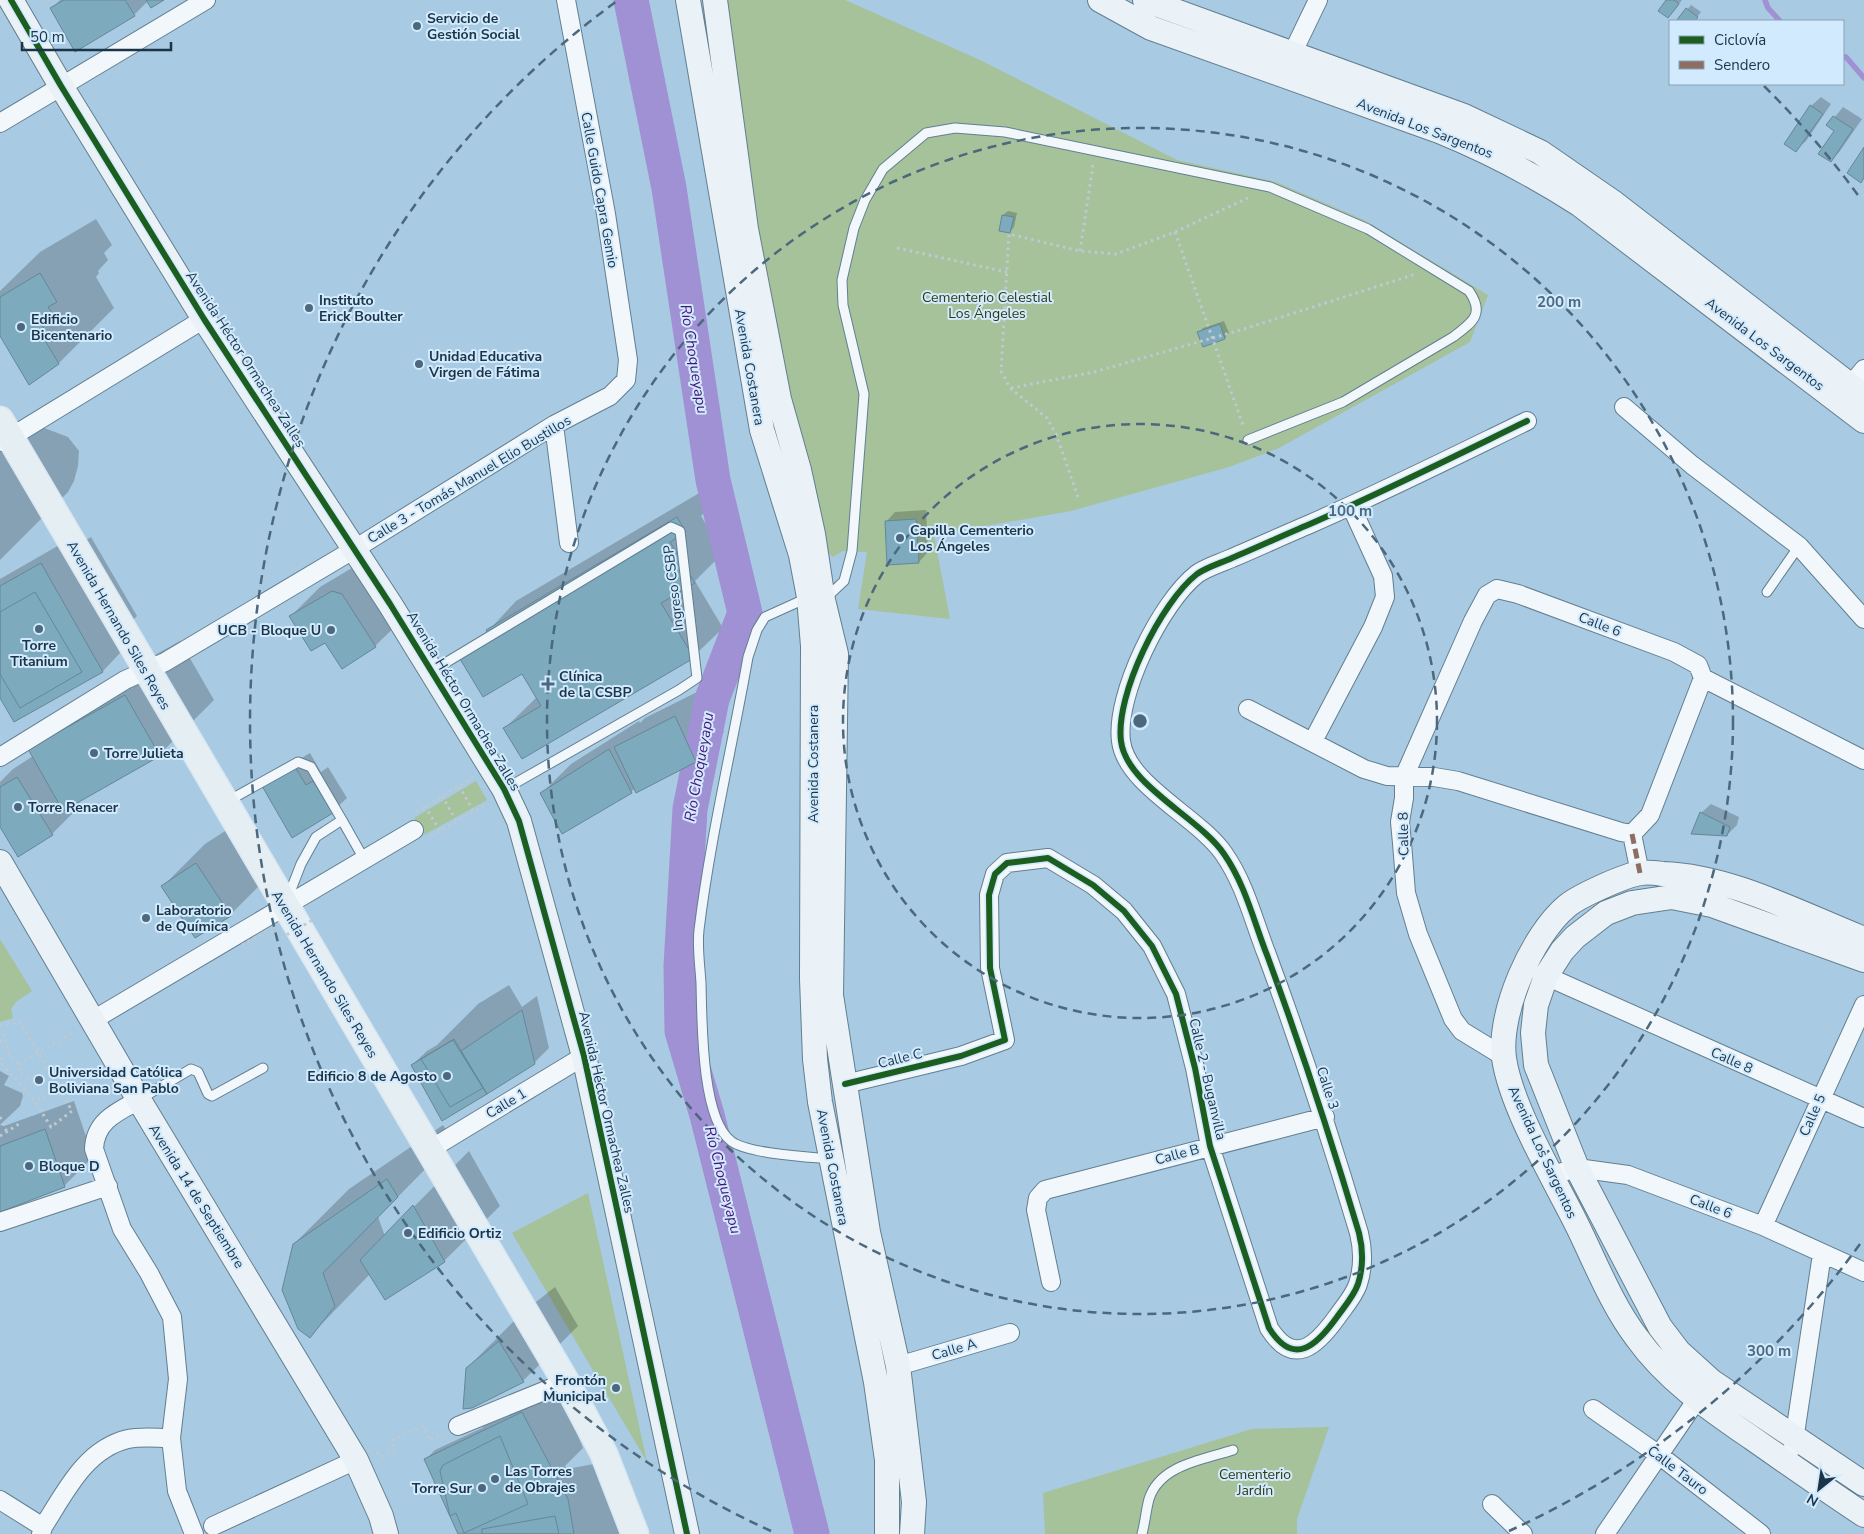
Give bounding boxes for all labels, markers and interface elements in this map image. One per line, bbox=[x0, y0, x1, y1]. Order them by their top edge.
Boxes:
place label: Servicio de Gestión Social bbox=[427, 9, 520, 44]
scale bar bbox=[22, 20, 171, 52]
marker: Servicio de Gestión Social bbox=[411, 20, 423, 32]
legend bbox=[1669, 20, 1844, 85]
text: 50 m bbox=[30, 27, 65, 47]
text: Ciclovía bbox=[1714, 30, 1766, 50]
text: Sendero bbox=[1714, 55, 1770, 75]
street label: Avenida Los Sargentos bbox=[1354, 94, 1496, 163]
street label: Calle Guido Capra Gemio bbox=[576, 111, 623, 270]
street label: Avenida Héctor Ormachea Zalles bbox=[181, 267, 310, 451]
park label: Cementerio Celestial Los Ángeles bbox=[922, 288, 1053, 323]
place label: Instituto Erick Boulter bbox=[319, 291, 403, 326]
text: 200 m bbox=[1537, 292, 1581, 312]
street label: Avenida Los Sargentos bbox=[1701, 293, 1828, 396]
marker: Instituto Erick Boulter bbox=[303, 302, 315, 314]
water label: Río Choqueyapu bbox=[675, 303, 713, 415]
street label: Avenida Costanera bbox=[730, 307, 769, 427]
place label: Edificio Bicentenario bbox=[31, 310, 112, 345]
marker: Edificio Bicentenario bbox=[15, 321, 27, 333]
place label: Unidad Educativa Virgen de Fátima bbox=[428, 347, 542, 382]
marker: Unidad Educativa Virgen de Fátima bbox=[413, 358, 425, 370]
street label: Calle 3 - Tomás Manuel Elio Bustillos bbox=[364, 411, 575, 548]
text: 100 m bbox=[1328, 501, 1372, 521]
place label: Capilla Cementerio Los Ángeles bbox=[910, 521, 1034, 556]
marker: Capilla Cementerio Los Ángeles bbox=[894, 532, 906, 544]
street label: Avenida Hernando Siles Reyes bbox=[62, 537, 175, 713]
street label: Ingreso CSBP bbox=[659, 544, 688, 632]
street label: Avenida Héctor Ormachea Zalles bbox=[402, 608, 525, 795]
street label: Calle 6 bbox=[1576, 608, 1624, 641]
place label: UCB - Bloque U bbox=[218, 621, 321, 640]
marker: Torre Titanium bbox=[33, 623, 45, 635]
marker: UCB - Bloque U bbox=[325, 624, 337, 636]
place label: Torre Titanium bbox=[10, 636, 68, 671]
place label: Clínica de la CSBP bbox=[559, 667, 632, 702]
marker: Clínica de la CSBP bbox=[541, 677, 555, 691]
street label: Avenida Costanera bbox=[804, 705, 823, 823]
water label: Río Choqueyapu bbox=[680, 711, 718, 823]
centre of rings bbox=[1131, 712, 1149, 730]
place label: Torre Julieta bbox=[104, 744, 184, 763]
marker: Torre Julieta bbox=[88, 747, 100, 759]
place label: Torre Renacer bbox=[28, 798, 119, 817]
marker: Torre Renacer bbox=[12, 801, 24, 813]
street label: Calle 8 bbox=[1394, 812, 1413, 856]
street label: Avenida Hernando Siles Reyes bbox=[267, 887, 382, 1062]
place label: Laboratorio de Química bbox=[156, 901, 232, 936]
marker: Laboratorio de Química bbox=[140, 912, 152, 924]
street label: Avenida Héctor Ormachea Zalles bbox=[574, 1009, 639, 1215]
street label: Calle 2 - Buganvilla bbox=[1184, 1016, 1231, 1142]
street label: Calle 8 bbox=[1708, 1043, 1756, 1078]
street label: Calle C bbox=[876, 1044, 924, 1073]
place label: Universidad Católica Boliviana San Pablo bbox=[49, 1063, 183, 1098]
street label: Calle 3 bbox=[1312, 1064, 1343, 1112]
place label: Edificio 8 de Agosto bbox=[307, 1067, 437, 1086]
marker: Edificio 8 de Agosto bbox=[441, 1070, 453, 1082]
marker: Universidad Católica Boliviana San Pablo bbox=[33, 1074, 45, 1086]
street label: Avenida Los Sargentos bbox=[1503, 1083, 1582, 1222]
street label: Calle 1 bbox=[482, 1084, 530, 1123]
street label: Calle 5 bbox=[1795, 1091, 1830, 1139]
street label: Avenida Costanera bbox=[812, 1107, 853, 1227]
street label: Avenida 14 de Septiembre bbox=[144, 1121, 249, 1272]
water label: Río Choqueyapu bbox=[700, 1124, 746, 1236]
street label: Calle B bbox=[1153, 1139, 1201, 1170]
place label: Bloque D bbox=[39, 1157, 100, 1176]
marker: Bloque D bbox=[23, 1160, 35, 1172]
street label: Calle 6 bbox=[1687, 1190, 1735, 1223]
place label: Edificio Ortiz bbox=[418, 1224, 502, 1243]
marker: Edificio Ortiz bbox=[402, 1227, 414, 1239]
street label: Calle A bbox=[929, 1334, 979, 1365]
text: 300 m bbox=[1747, 1341, 1791, 1361]
place label: Frontón Municipal bbox=[543, 1371, 607, 1406]
marker: Frontón Municipal bbox=[610, 1382, 622, 1394]
street label: Calle Tauro bbox=[1644, 1441, 1712, 1500]
place label: Las Torres de Obrajes bbox=[505, 1462, 575, 1497]
north arrow bbox=[1794, 1464, 1844, 1514]
park label: Cementerio Jardín bbox=[1219, 1465, 1291, 1500]
marker: Las Torres de Obrajes bbox=[489, 1473, 501, 1485]
place label: Torre Sur bbox=[412, 1479, 473, 1498]
marker: Torre Sur bbox=[476, 1482, 488, 1494]
text: N bbox=[1803, 1489, 1822, 1511]

